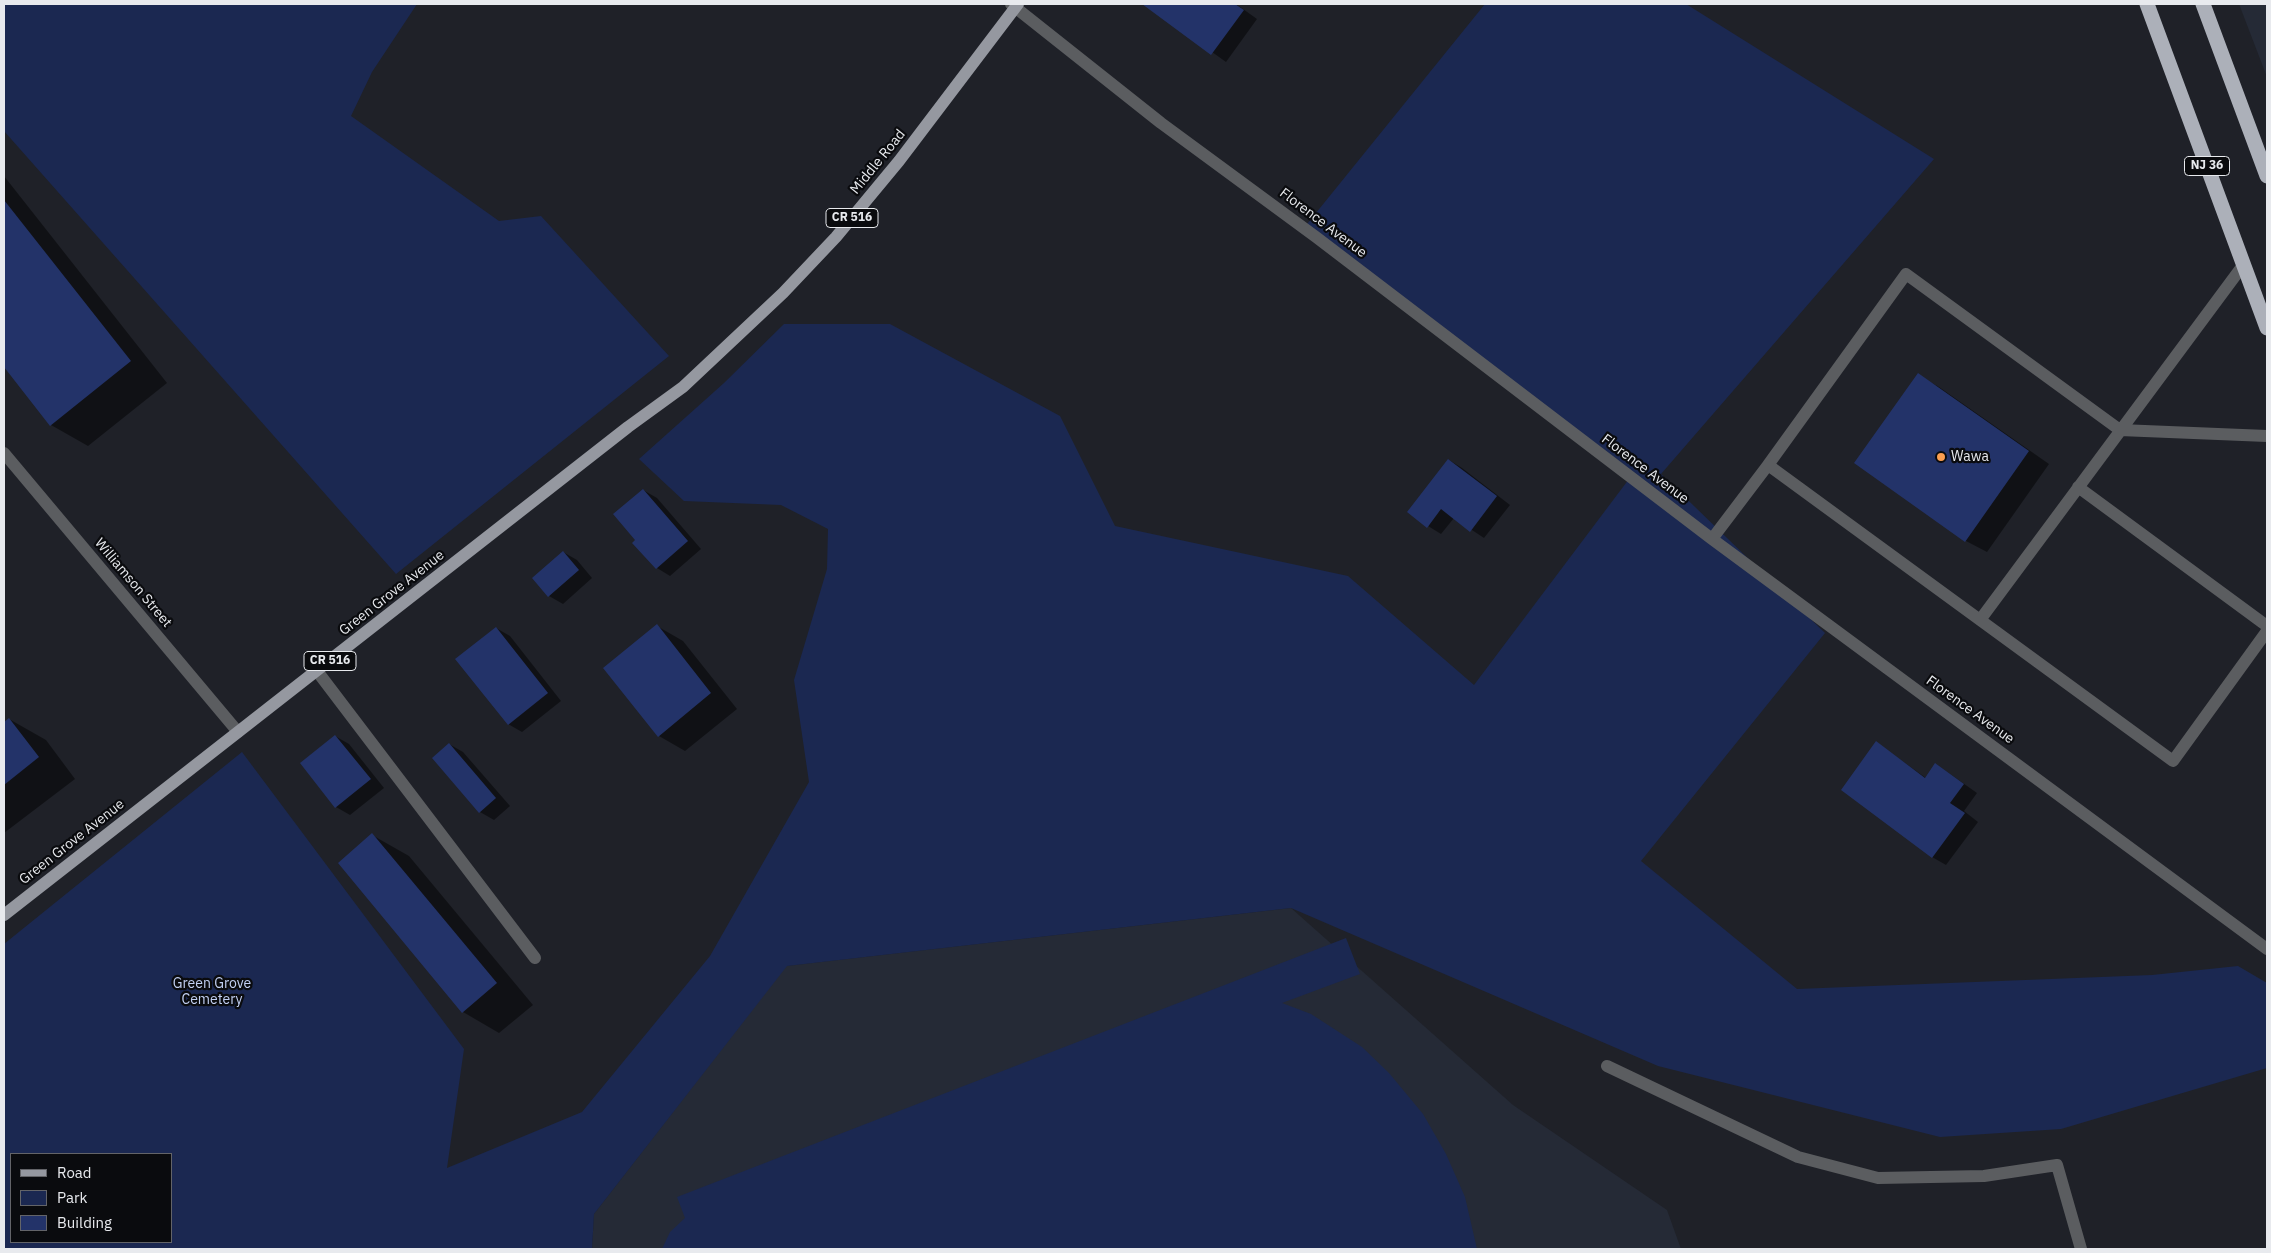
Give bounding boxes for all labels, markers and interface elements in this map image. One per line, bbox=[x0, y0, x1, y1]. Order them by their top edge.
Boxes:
street label: Middle Road bbox=[847, 126, 909, 198]
road number: NJ 36 bbox=[2184, 157, 2230, 176]
street label: Florence Avenue bbox=[1276, 185, 1370, 261]
road number: CR 516 bbox=[826, 208, 878, 228]
street label: Florence Avenue bbox=[1598, 431, 1692, 507]
place label: Wawa bbox=[1951, 449, 1989, 465]
marker: Wawa bbox=[1935, 451, 1947, 463]
street label: Williamson Street bbox=[91, 535, 175, 631]
street label: Green Grove Avenue bbox=[336, 547, 448, 639]
road number: CR 516 bbox=[304, 651, 356, 670]
street label: Florence Avenue bbox=[1923, 672, 2017, 748]
street label: Green Grove Avenue bbox=[16, 796, 128, 888]
park label: Green Grove Cemetery bbox=[173, 976, 251, 1009]
legend bbox=[10, 1153, 172, 1243]
text: Road bbox=[57, 1163, 92, 1182]
text: Park bbox=[57, 1188, 87, 1207]
text: Building bbox=[57, 1213, 112, 1232]

